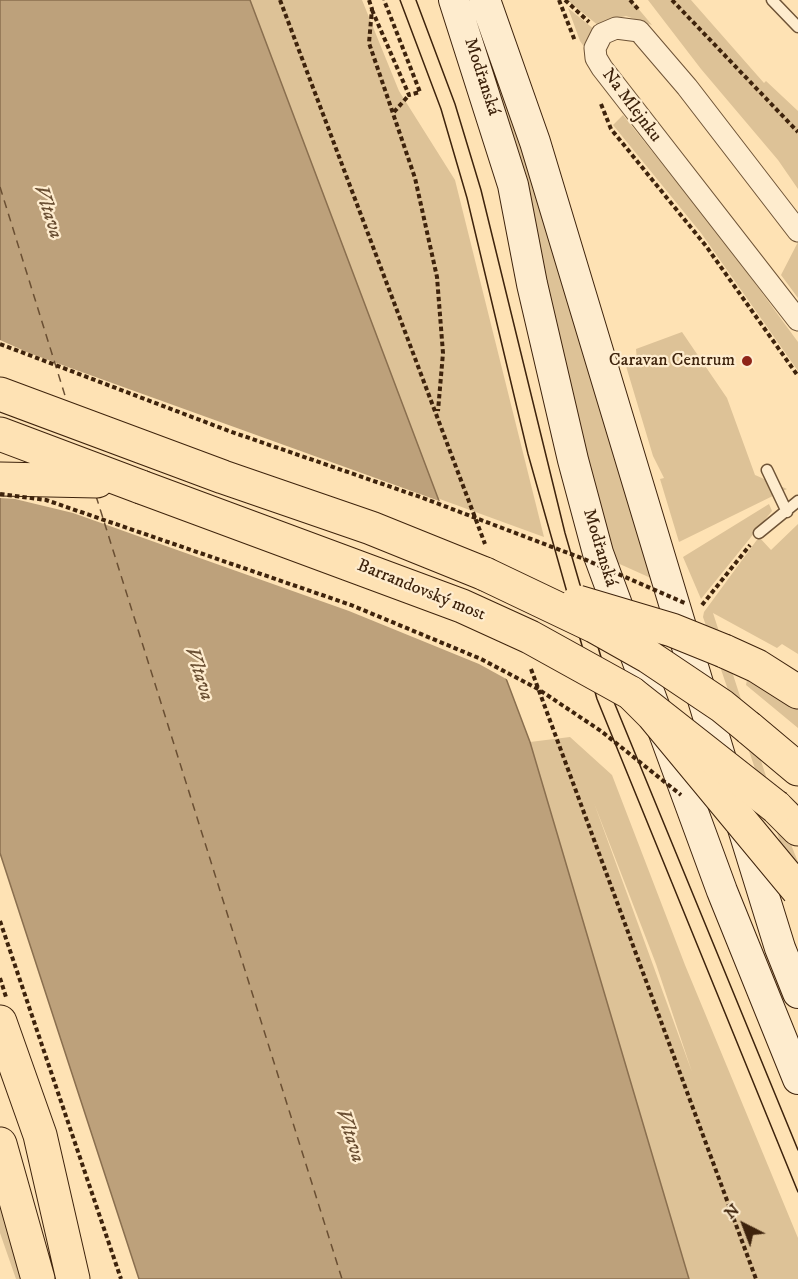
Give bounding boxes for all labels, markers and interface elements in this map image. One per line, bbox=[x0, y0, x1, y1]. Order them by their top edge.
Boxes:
street label: Modřanská bbox=[458, 36, 504, 118]
street label: Na Mlejnku bbox=[596, 65, 666, 147]
water label: Vltava bbox=[27, 182, 67, 242]
place label: Caravan Centrum bbox=[609, 350, 735, 372]
marker: Caravan Centrum bbox=[740, 354, 754, 368]
street label: Modřanská bbox=[577, 506, 621, 590]
street label: Barrandovský most bbox=[354, 555, 488, 627]
water label: Vltava bbox=[178, 644, 218, 704]
water label: Vltava bbox=[329, 1106, 369, 1166]
north arrow bbox=[714, 1195, 774, 1255]
text: N bbox=[720, 1200, 744, 1223]

